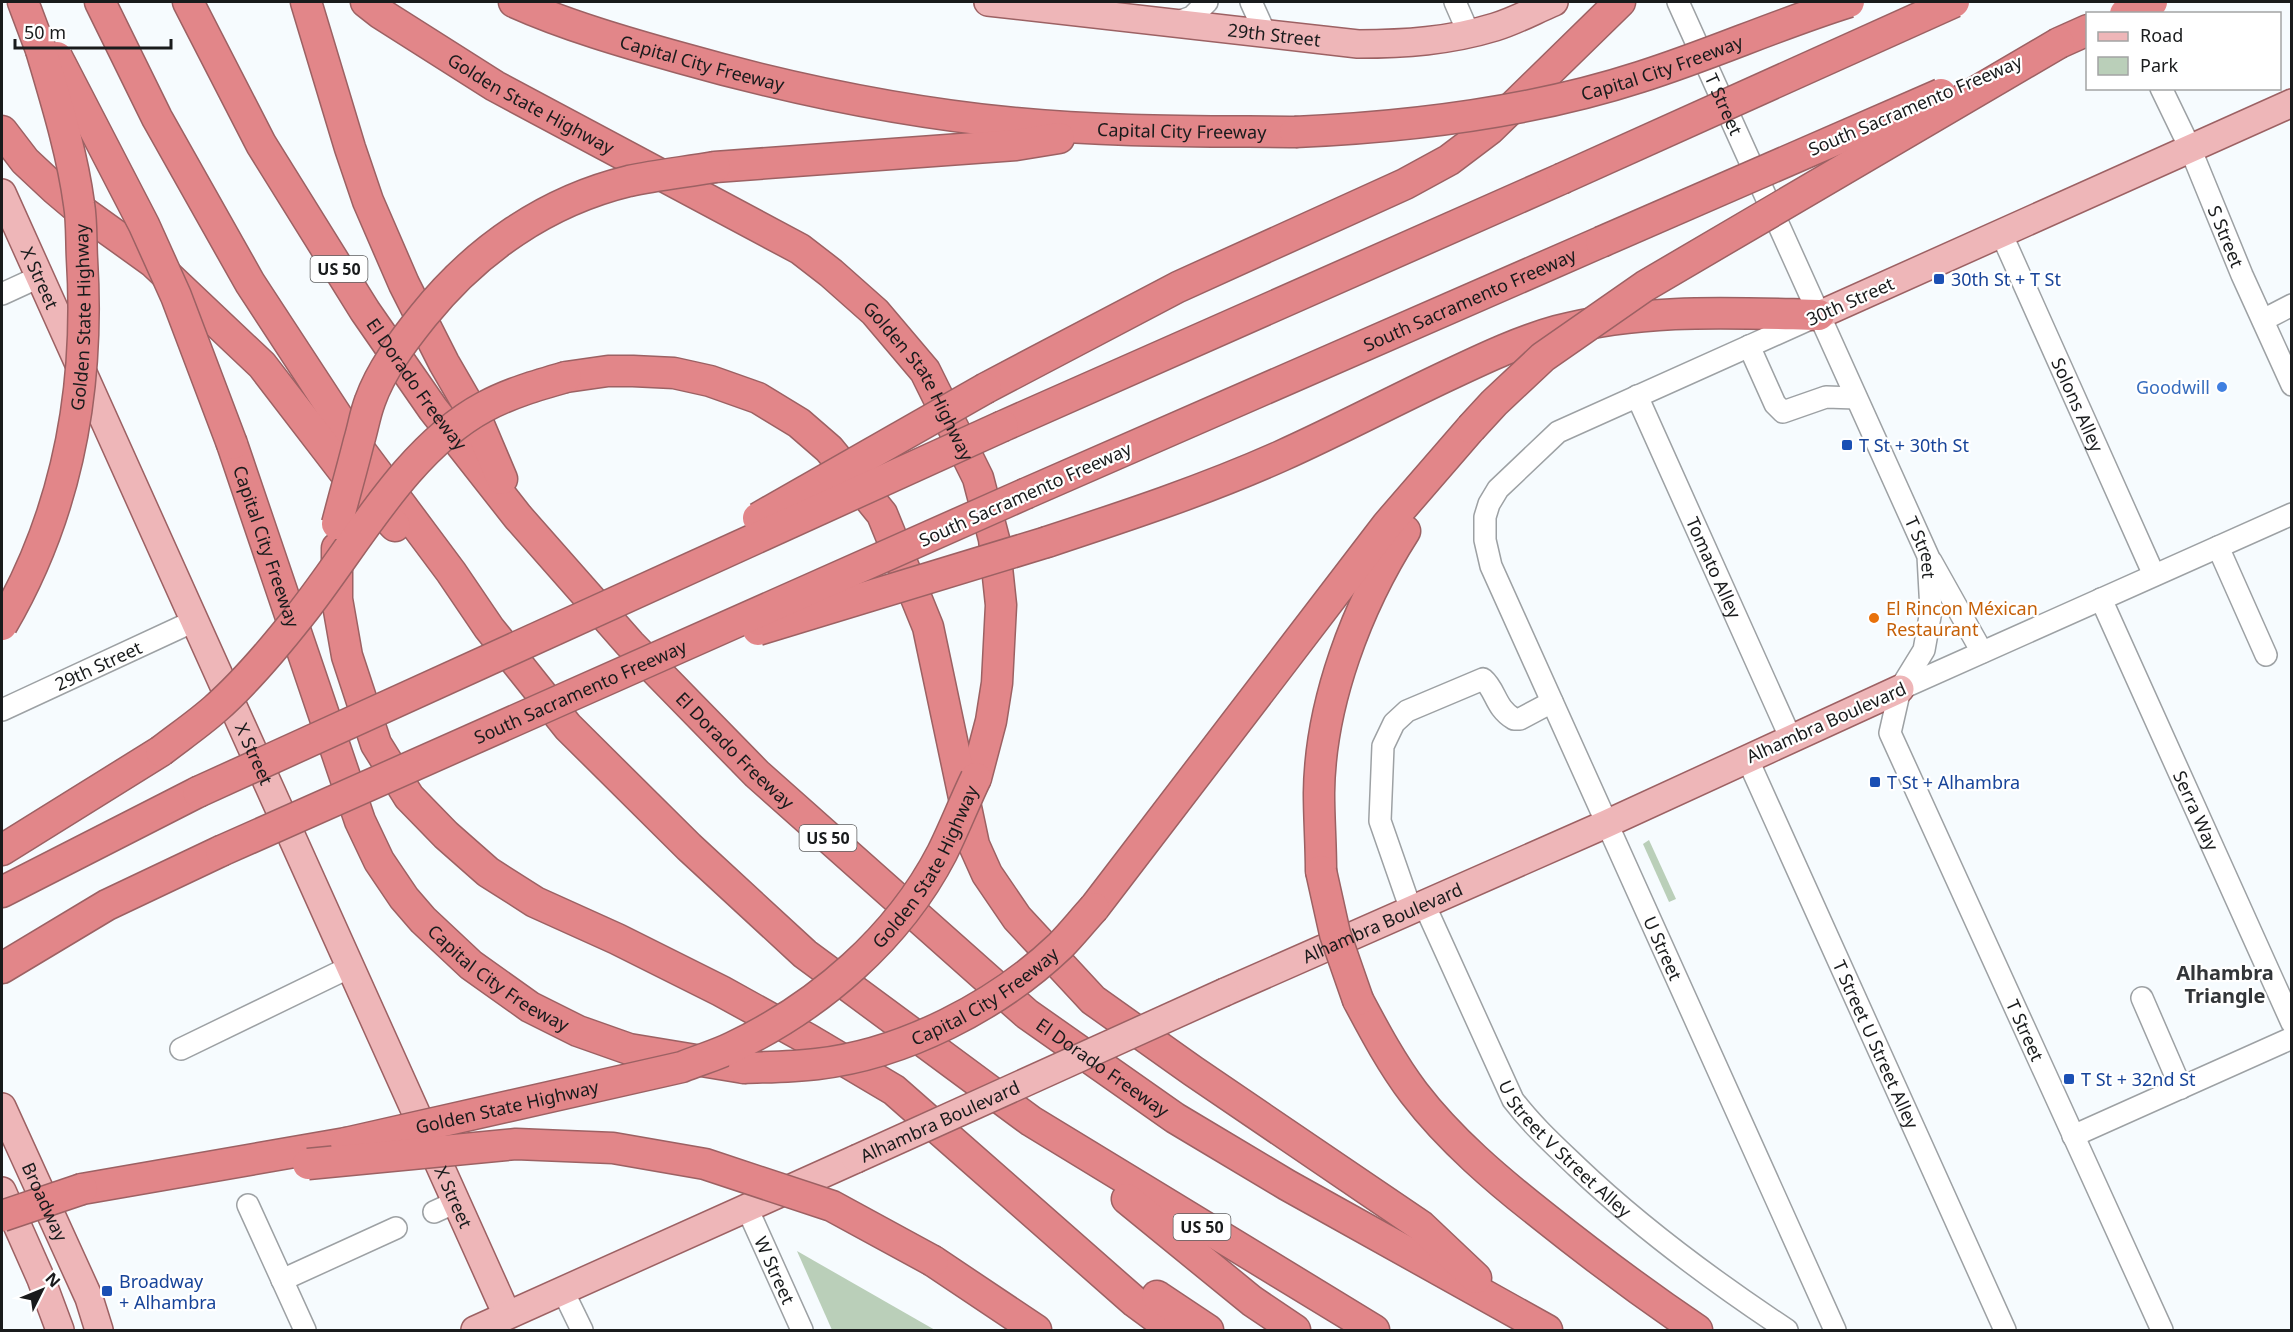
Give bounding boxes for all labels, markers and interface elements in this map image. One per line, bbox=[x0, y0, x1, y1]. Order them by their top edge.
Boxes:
scale bar bbox=[15, 12, 171, 50]
legend bbox=[2086, 12, 2281, 90]
street label: 29th Street bbox=[1227, 17, 1322, 52]
text: 50 m bbox=[24, 20, 66, 44]
text: Road bbox=[2140, 23, 2183, 47]
street label: Capital City Freeway bbox=[617, 29, 788, 96]
street label: Capital City Freeway bbox=[1578, 29, 1747, 106]
street label: Golden State Highway bbox=[443, 47, 619, 160]
street label: South Sacramento Freeway bbox=[1804, 49, 2026, 161]
text: Park bbox=[2140, 53, 2178, 77]
street label: T Street bbox=[1700, 70, 1749, 139]
street label: Capital City Freeway bbox=[1097, 117, 1267, 144]
street label: S Street bbox=[2203, 202, 2250, 271]
street label: Golden State Highway bbox=[65, 222, 96, 412]
street label: South Sacramento Freeway bbox=[1359, 242, 1580, 357]
street label: X Street bbox=[16, 243, 65, 313]
road number: US 50 bbox=[310, 256, 368, 282]
place label: 30th St + T St bbox=[1951, 267, 2061, 291]
street label: 30th Street bbox=[1803, 271, 1898, 331]
marker: 30th St + T St bbox=[1932, 272, 1946, 286]
street label: Golden State Highway bbox=[858, 295, 980, 465]
street label: El Dorado Freeway bbox=[361, 313, 473, 455]
street label: Solons Alley bbox=[2046, 354, 2110, 456]
place label: Goodwill bbox=[2136, 375, 2210, 399]
marker: Goodwill bbox=[2215, 380, 2229, 394]
place label: T St + 30th St bbox=[1859, 433, 1969, 457]
street label: South Sacramento Freeway bbox=[915, 436, 1136, 552]
marker: T St + 30th St bbox=[1840, 438, 1854, 452]
street label: Capital City Freeway bbox=[228, 462, 306, 631]
street label: Tomato Alley bbox=[1681, 513, 1748, 623]
street label: T Street bbox=[1900, 513, 1941, 580]
place label: El Rincon Méxican Restaurant bbox=[1886, 596, 2038, 641]
marker: El Rincon Méxican Restaurant bbox=[1867, 611, 1881, 625]
street label: South Sacramento Freeway bbox=[470, 633, 691, 749]
street label: 29th Street bbox=[51, 635, 146, 696]
street label: Alhambra Boulevard bbox=[1742, 676, 1910, 768]
street label: El Dorado Freeway bbox=[671, 686, 800, 814]
street label: X Street bbox=[230, 719, 279, 789]
street label: Serra Way bbox=[2168, 767, 2225, 855]
place label: T St + Alhambra bbox=[1887, 770, 2020, 794]
marker: T St + Alhambra bbox=[1868, 775, 1882, 789]
street label: Golden State Highway bbox=[867, 780, 983, 953]
road number: US 50 bbox=[800, 825, 856, 851]
street label: Alhambra Boulevard bbox=[1298, 877, 1466, 968]
street label: U Street bbox=[1638, 912, 1688, 985]
street label: Capital City Freeway bbox=[423, 919, 574, 1037]
street label: Capital City Freeway bbox=[907, 941, 1064, 1051]
street label: T Street U Street Alley bbox=[1828, 956, 1925, 1133]
district label: Alhambra Triangle bbox=[2176, 959, 2274, 1009]
street label: T Street bbox=[2001, 996, 2050, 1065]
street label: El Dorado Freeway bbox=[1032, 1012, 1175, 1123]
place label: T St + 32nd St bbox=[2081, 1067, 2196, 1091]
marker: T St + 32nd St bbox=[2062, 1072, 2076, 1086]
street label: Golden State Highway bbox=[413, 1074, 602, 1139]
street label: Alhambra Boulevard bbox=[856, 1075, 1023, 1168]
street label: U Street V Street Alley bbox=[1493, 1076, 1637, 1223]
street label: Broadway bbox=[17, 1158, 74, 1246]
street label: X Street bbox=[429, 1162, 478, 1232]
road number: US 50 bbox=[1174, 1214, 1230, 1240]
street label: W Street bbox=[749, 1232, 801, 1308]
north arrow bbox=[12, 1260, 72, 1320]
text: N bbox=[40, 1268, 65, 1292]
place label: Broadway + Alhambra bbox=[119, 1269, 216, 1314]
marker: Broadway + Alhambra bbox=[100, 1284, 114, 1298]

